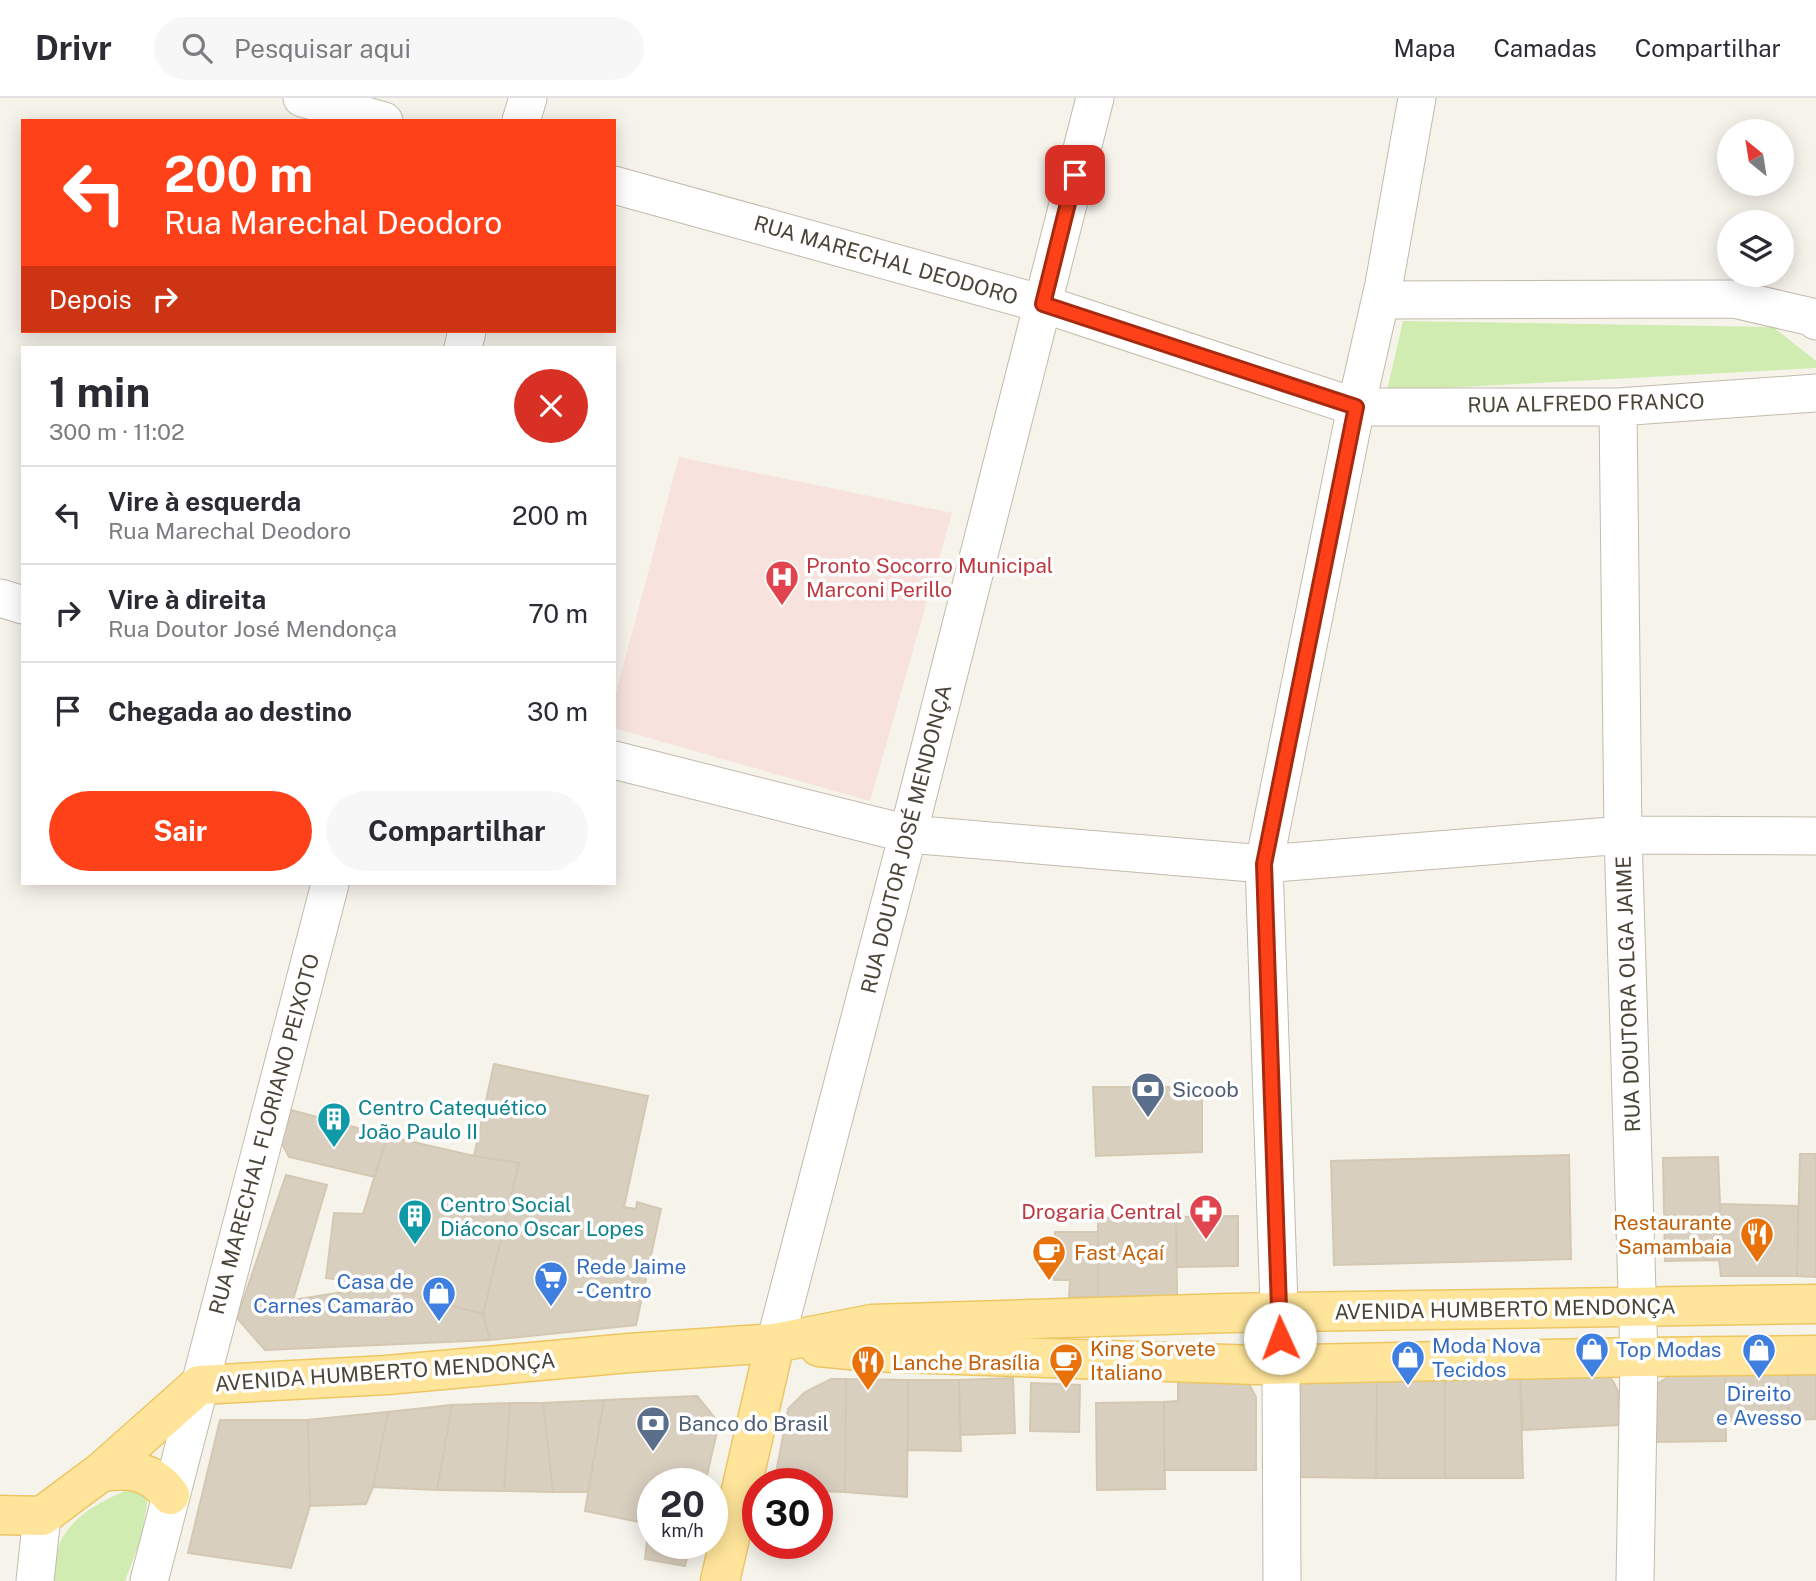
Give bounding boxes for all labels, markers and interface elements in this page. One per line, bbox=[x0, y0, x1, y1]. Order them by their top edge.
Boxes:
search box bbox=[154, 17, 644, 80]
text: Drivr bbox=[35, 29, 112, 67]
icon: search bbox=[178, 29, 216, 67]
text: Pesquisar aqui bbox=[234, 33, 411, 64]
text: Mapa bbox=[1394, 34, 1455, 62]
text: Camadas bbox=[1493, 34, 1597, 62]
text: Compartilhar bbox=[1635, 34, 1781, 62]
north arrow bbox=[1717, 119, 1794, 196]
map controls bbox=[1717, 119, 1794, 287]
text: 200 m bbox=[164, 145, 313, 203]
pin bbox=[1045, 145, 1105, 205]
icon: left bbox=[49, 147, 140, 238]
icon: arrive bbox=[1056, 156, 1094, 194]
text: Rua Marechal Deodoro bbox=[164, 204, 502, 241]
street label: RUA MARECHAL DEODORO bbox=[751, 210, 1021, 310]
button: layers bbox=[1717, 210, 1794, 287]
icon: right bbox=[146, 280, 184, 318]
text: Depois bbox=[49, 284, 132, 315]
text: 1 min bbox=[49, 367, 150, 416]
button: close bbox=[514, 369, 588, 443]
street label: RUA ALFREDO FRANCO bbox=[1467, 388, 1705, 418]
text: 300 m · 11:02 bbox=[49, 418, 185, 445]
text: Vire à esquerda bbox=[108, 486, 301, 517]
icon: left bbox=[49, 496, 87, 534]
text: 200 m bbox=[512, 500, 588, 531]
text: Rua Marechal Deodoro bbox=[108, 517, 351, 544]
place label: Pronto Socorro Municipal Marconi Perillo bbox=[806, 553, 1053, 602]
hospital icon: Pronto Socorro Municipal Marconi Perillo bbox=[763, 558, 801, 607]
text: Vire à direita bbox=[108, 584, 266, 615]
icon: right bbox=[49, 594, 87, 632]
text: 70 m bbox=[528, 598, 588, 629]
text: Rua Doutor José Mendonça bbox=[108, 615, 397, 642]
street label: RUA DOUTOR JOSÉ MENDONÇA bbox=[855, 682, 957, 996]
icon: arrive bbox=[49, 692, 87, 730]
text: Chegada ao destino bbox=[108, 696, 352, 727]
text: 30 m bbox=[527, 696, 588, 727]
button: Sair bbox=[49, 791, 312, 871]
button: Compartilhar bbox=[326, 791, 588, 871]
street label: RUA DOUTORA OLGA JAIME bbox=[1611, 855, 1645, 1133]
street label: RUA MARECHAL FLORIANO PEIXOTO bbox=[204, 951, 324, 1317]
bank icon: Sicoob bbox=[1129, 1070, 1167, 1119]
place label: Sicoob bbox=[1172, 1077, 1239, 1102]
place label: Centro Catequético João Paulo II bbox=[358, 1095, 547, 1144]
building icon: Centro Catequético João Paulo II bbox=[315, 1100, 353, 1149]
place label: Centro Social Diácono Oscar Lopes bbox=[440, 1192, 644, 1241]
pharmacy icon: Drogaria Central bbox=[1187, 1192, 1225, 1241]
building icon: Centro Social Diácono Oscar Lopes bbox=[396, 1197, 434, 1246]
place label: Drogaria Central bbox=[1021, 1199, 1182, 1224]
place label: Restaurante Samambaia bbox=[1613, 1210, 1732, 1259]
restaurant icon: Restaurante Samambaia bbox=[1738, 1215, 1776, 1264]
cafe icon: Fast Açaí bbox=[1030, 1233, 1068, 1282]
place label: Fast Açaí bbox=[1074, 1240, 1165, 1265]
place label: Rede Jaime - Centro bbox=[576, 1254, 686, 1303]
supermarket icon: Rede Jaime - Centro bbox=[532, 1259, 570, 1308]
place label: Casa de Carnes Camarão bbox=[253, 1269, 414, 1318]
shop icon: Casa de Carnes Camarão bbox=[420, 1274, 458, 1323]
street label: AVENIDA HUMBERTO MENDONÇA bbox=[1334, 1294, 1676, 1324]
position arrow bbox=[1243, 1301, 1317, 1375]
shop icon: Top Modas bbox=[1573, 1330, 1611, 1379]
shop icon: Direito e Avesso bbox=[1740, 1331, 1778, 1380]
place label: Moda Nova Tecidos bbox=[1432, 1333, 1541, 1382]
place label: King Sorvete Italiano bbox=[1090, 1336, 1216, 1385]
place label: Top Modas bbox=[1616, 1337, 1721, 1362]
shop icon: Moda Nova Tecidos bbox=[1389, 1338, 1427, 1387]
cafe icon: King Sorvete Italiano bbox=[1047, 1341, 1085, 1390]
restaurant icon: Lanche Brasília bbox=[849, 1343, 887, 1392]
street label: AVENIDA HUMBERTO MENDONÇA bbox=[214, 1348, 556, 1396]
place label: Lanche Brasília bbox=[892, 1350, 1040, 1375]
place label: Direito e Avesso bbox=[1716, 1381, 1802, 1430]
bank icon: Banco do Brasil bbox=[634, 1404, 672, 1453]
place label: Banco do Brasil bbox=[678, 1411, 829, 1436]
speed limit sign: 30 bbox=[742, 1468, 833, 1559]
text: 20 bbox=[660, 1484, 705, 1525]
text: km/h bbox=[661, 1520, 704, 1541]

